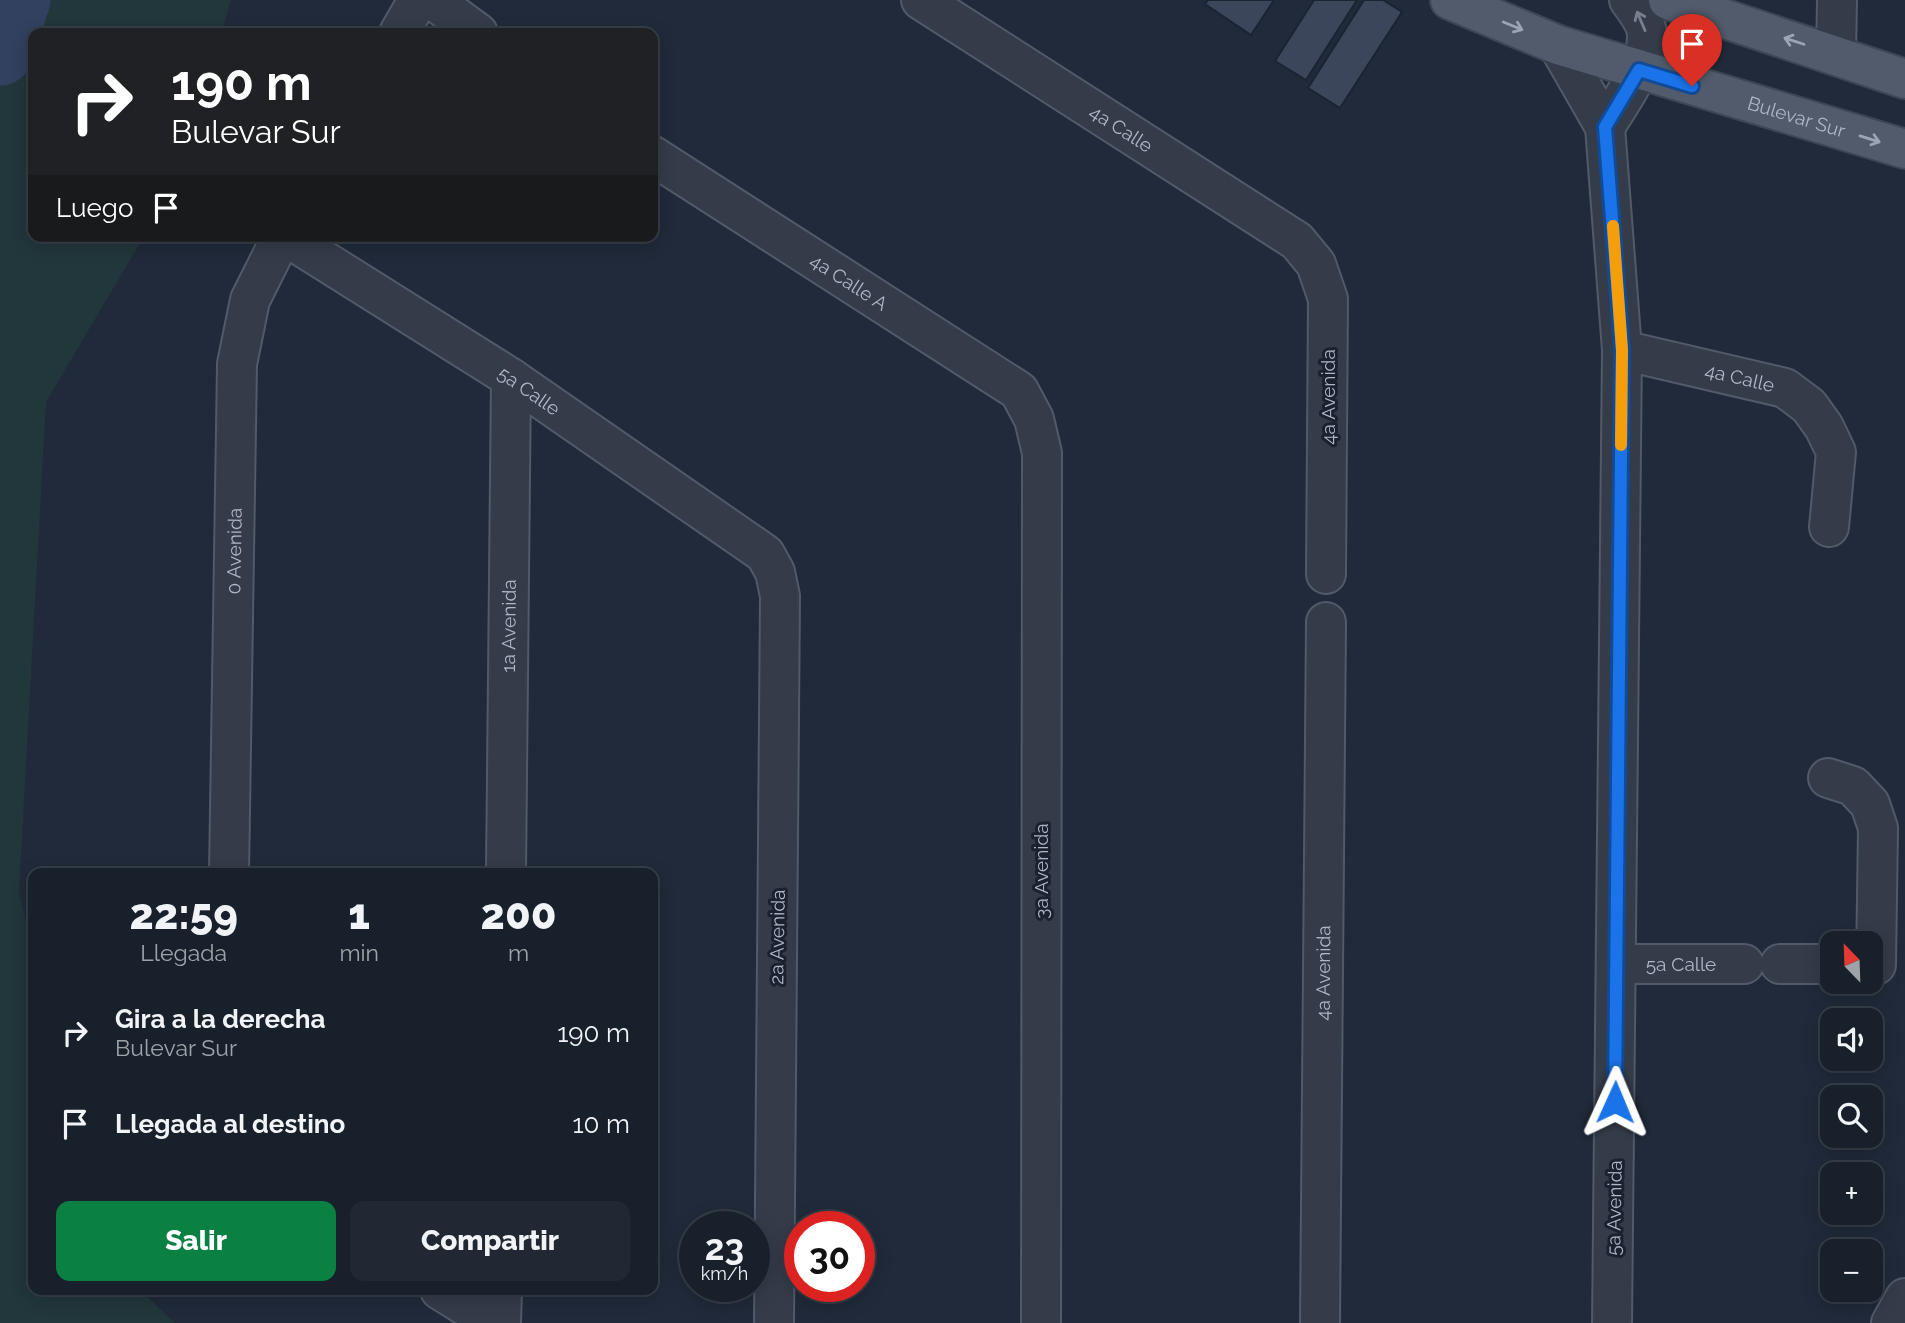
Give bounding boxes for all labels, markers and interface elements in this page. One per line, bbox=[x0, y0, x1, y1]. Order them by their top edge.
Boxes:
one-way arrow bbox=[1634, 11, 1647, 32]
pin bbox=[1662, 14, 1722, 86]
one-way arrow bbox=[1502, 20, 1524, 33]
icon: arrive bbox=[1673, 25, 1711, 63]
one-way arrow bbox=[1783, 34, 1805, 47]
text: 190 m bbox=[171, 54, 312, 111]
icon: right bbox=[56, 56, 147, 147]
street label: Bulevar Sur bbox=[1745, 91, 1848, 142]
street label: 4a Calle bbox=[1086, 100, 1157, 157]
text: Bulevar Sur bbox=[171, 113, 341, 150]
one-way arrow bbox=[1859, 133, 1881, 146]
icon: arrive bbox=[147, 189, 185, 227]
text: Luego bbox=[56, 193, 133, 223]
street label: 4a Calle A bbox=[806, 249, 892, 315]
street label: 4a Avenida bbox=[1317, 349, 1339, 445]
street label: 4a Calle bbox=[1703, 359, 1777, 396]
street label: 5a Calle bbox=[494, 362, 564, 420]
street label: 0 Avenida bbox=[222, 508, 246, 594]
street label: 1a Avenida bbox=[497, 579, 520, 673]
street label: 3a Avenida bbox=[1030, 823, 1052, 919]
street label: 2a Avenida bbox=[765, 889, 789, 985]
text: 22:59 bbox=[130, 890, 238, 939]
text: 1 bbox=[348, 890, 370, 939]
text: 200 bbox=[481, 890, 556, 939]
street label: 4a Avenida bbox=[1312, 925, 1334, 1021]
north arrow bbox=[1820, 931, 1883, 994]
map controls bbox=[1820, 931, 1883, 1302]
text: Llegada bbox=[140, 939, 227, 966]
text: min bbox=[339, 939, 379, 966]
text: m bbox=[508, 939, 529, 966]
street label: 5a Calle bbox=[1646, 953, 1716, 975]
text: Gira a la derecha bbox=[115, 1004, 325, 1034]
button: sound bbox=[1820, 1008, 1883, 1071]
icon: right bbox=[56, 1014, 94, 1052]
text: 190 m bbox=[557, 1018, 630, 1048]
text: Bulevar Sur bbox=[115, 1034, 237, 1061]
position arrow bbox=[1578, 1065, 1652, 1139]
button: search bbox=[1820, 1085, 1883, 1148]
icon: arrive bbox=[56, 1105, 94, 1143]
text: Llegada al destino bbox=[115, 1109, 345, 1139]
text: 10 m bbox=[572, 1109, 630, 1139]
street label: 5a Avenida bbox=[1602, 1160, 1626, 1256]
button: + bbox=[1820, 1162, 1883, 1225]
button: Salir bbox=[56, 1201, 336, 1281]
button: Compartir bbox=[350, 1201, 630, 1281]
speed limit sign: 30 bbox=[784, 1211, 875, 1302]
text: 23 bbox=[705, 1227, 744, 1268]
button: − bbox=[1820, 1239, 1883, 1302]
text: km/h bbox=[701, 1263, 748, 1284]

